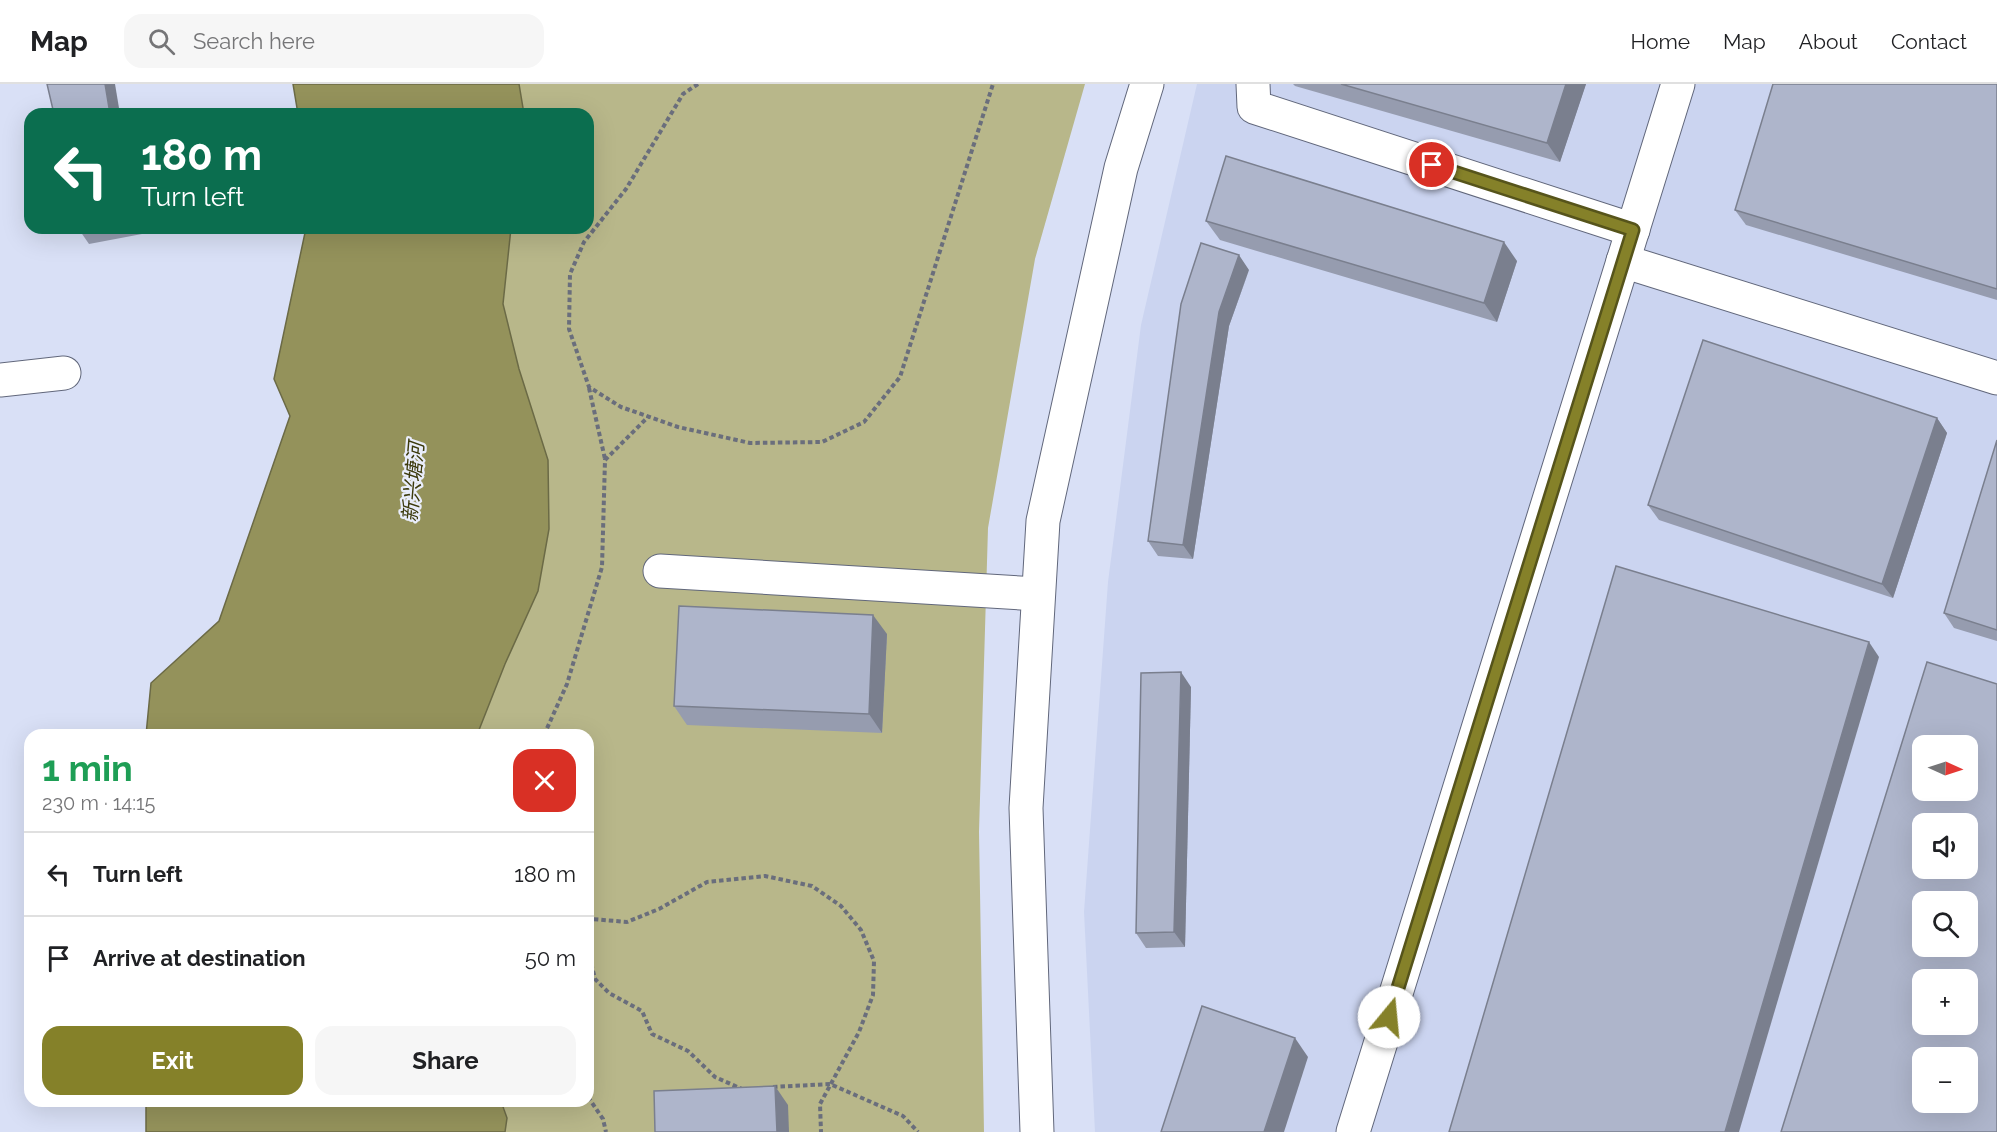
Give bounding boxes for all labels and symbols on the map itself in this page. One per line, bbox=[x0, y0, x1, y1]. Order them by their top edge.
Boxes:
pin bbox=[1406, 139, 1457, 190]
water label: 新兴塘河 bbox=[398, 437, 429, 523]
north arrow bbox=[1912, 735, 1978, 801]
position arrow bbox=[1357, 985, 1421, 1049]

